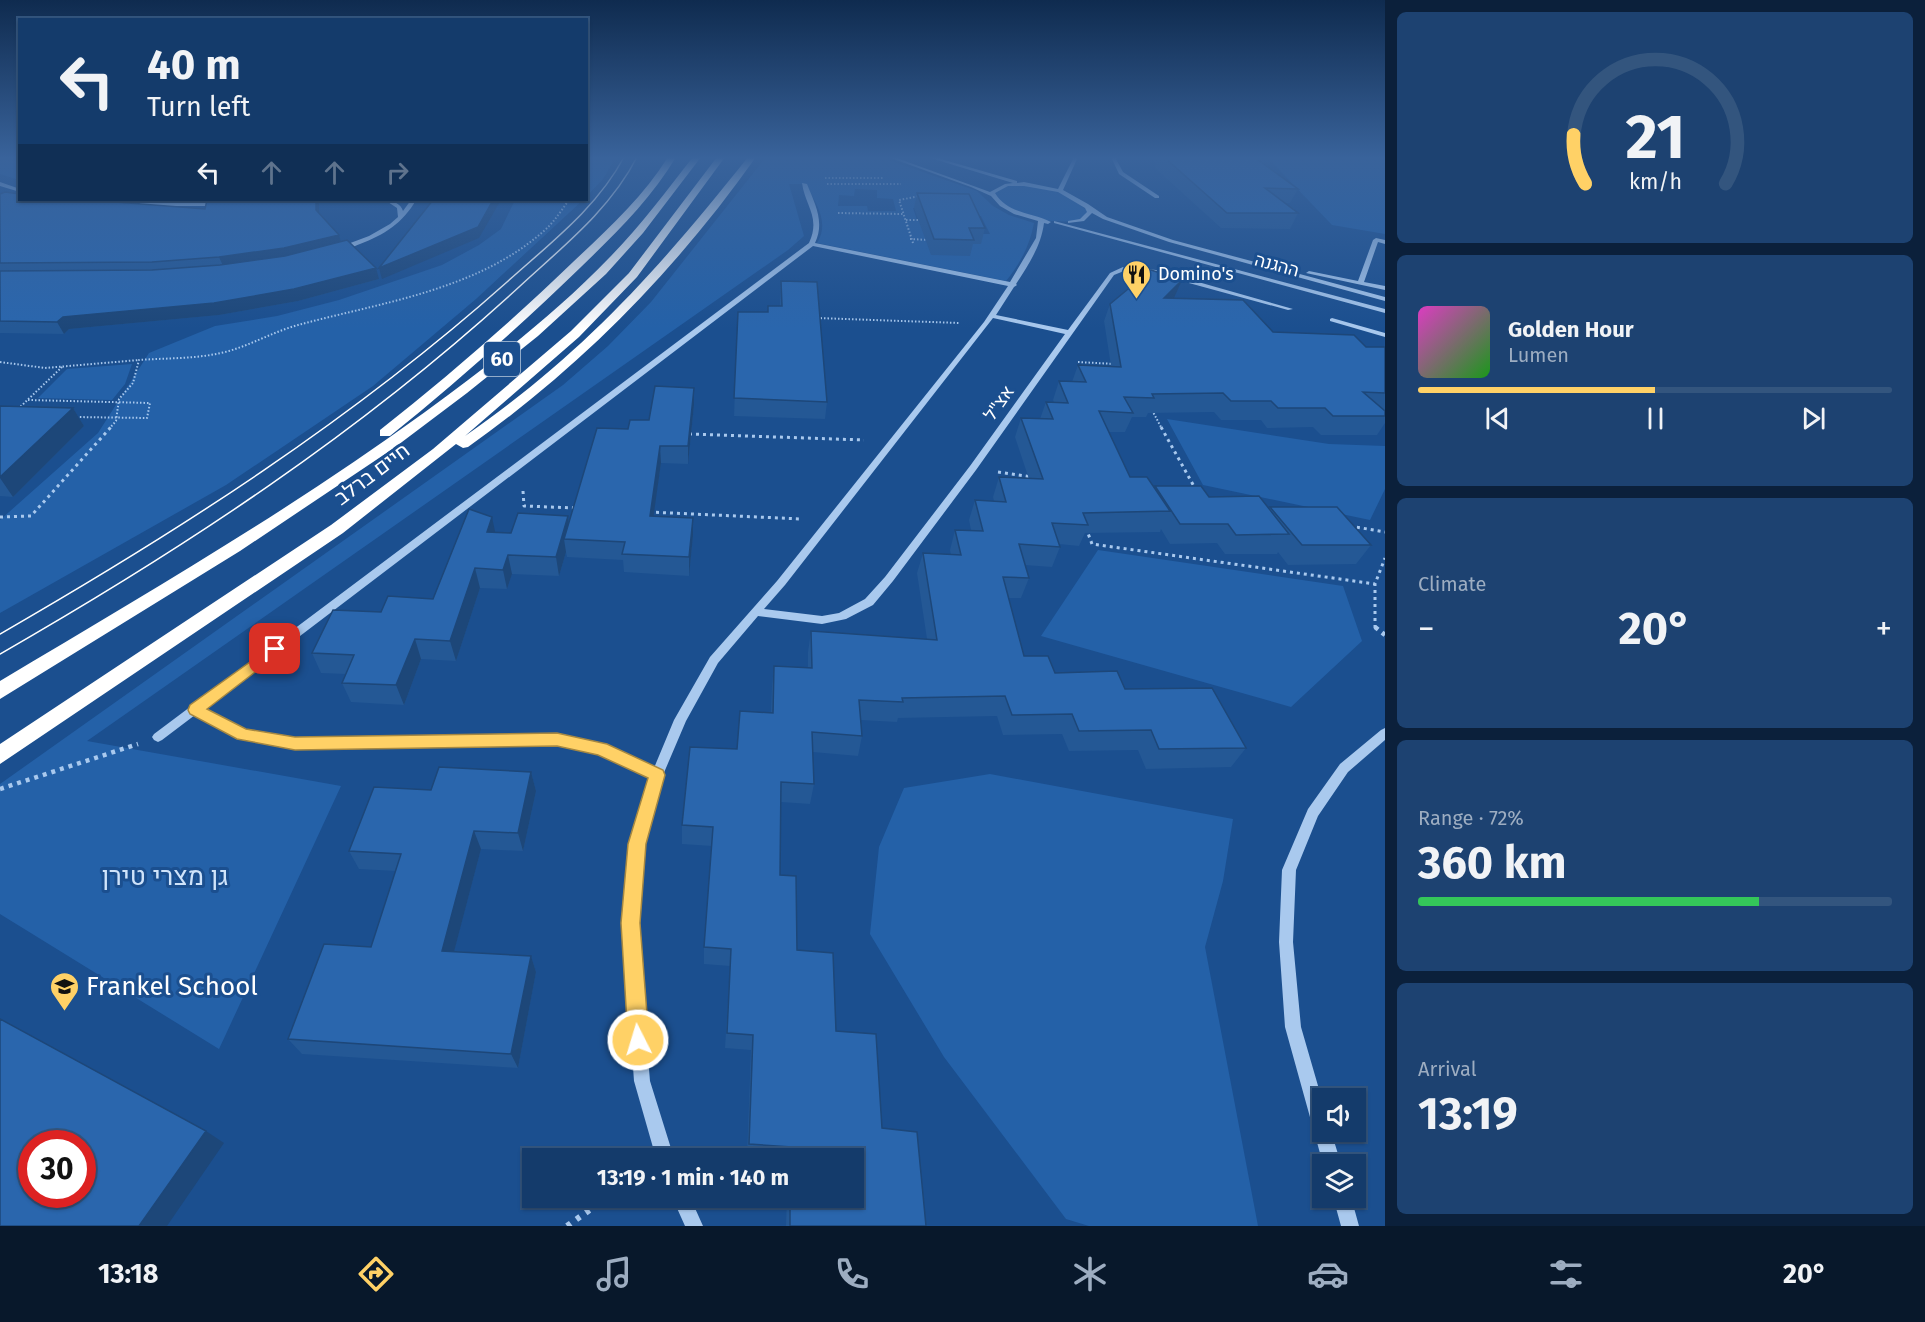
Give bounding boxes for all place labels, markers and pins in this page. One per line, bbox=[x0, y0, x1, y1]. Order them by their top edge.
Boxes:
restaurant icon: Domino's bbox=[1121, 258, 1153, 300]
place label: Domino's bbox=[1158, 263, 1234, 285]
pin bbox=[249, 623, 300, 674]
school or university icon: Frankel School bbox=[49, 970, 81, 1012]
place label: Frankel School bbox=[86, 971, 258, 1002]

